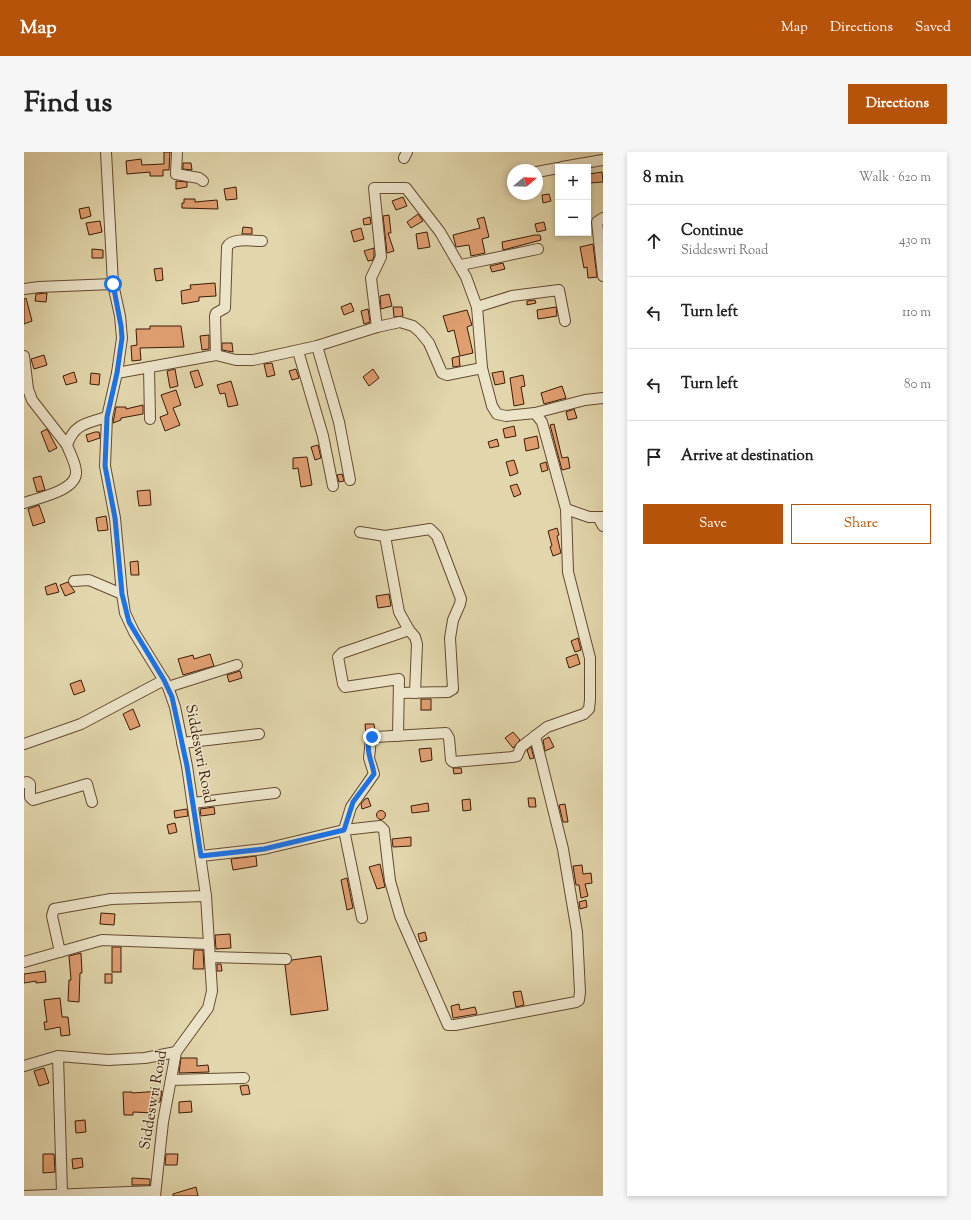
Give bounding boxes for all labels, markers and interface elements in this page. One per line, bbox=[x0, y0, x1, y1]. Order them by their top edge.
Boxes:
text: Map bbox=[20, 15, 57, 42]
text: Map bbox=[781, 18, 808, 38]
text: Directions bbox=[830, 18, 893, 38]
text: Saved bbox=[915, 18, 951, 38]
text: Find us bbox=[24, 84, 112, 124]
button: Directions bbox=[848, 84, 947, 124]
north arrow bbox=[507, 164, 543, 200]
map controls bbox=[555, 164, 591, 236]
button: + bbox=[555, 164, 591, 200]
text: 8 min bbox=[643, 166, 684, 190]
text: Walk · 620 m bbox=[859, 169, 931, 187]
button: − bbox=[555, 200, 591, 236]
text: Continue bbox=[681, 221, 743, 242]
icon: ahead bbox=[643, 230, 665, 252]
text: 430 m bbox=[899, 232, 931, 250]
text: Siddeswri Road bbox=[681, 242, 768, 260]
route start bbox=[104, 275, 122, 293]
icon: left bbox=[643, 302, 665, 324]
text: Turn left bbox=[681, 302, 738, 323]
text: 110 m bbox=[902, 304, 931, 322]
icon: left bbox=[643, 374, 665, 396]
text: Turn left bbox=[681, 374, 738, 395]
text: 80 m bbox=[904, 376, 931, 394]
icon: arrive bbox=[643, 446, 665, 468]
text: Arrive at destination bbox=[681, 446, 814, 467]
button: Save bbox=[643, 504, 783, 544]
button: Share bbox=[791, 504, 931, 544]
street label: Siddeswri Road bbox=[179, 703, 219, 806]
route end bbox=[363, 728, 381, 746]
street label: Siddeswri Road bbox=[135, 1048, 173, 1151]

